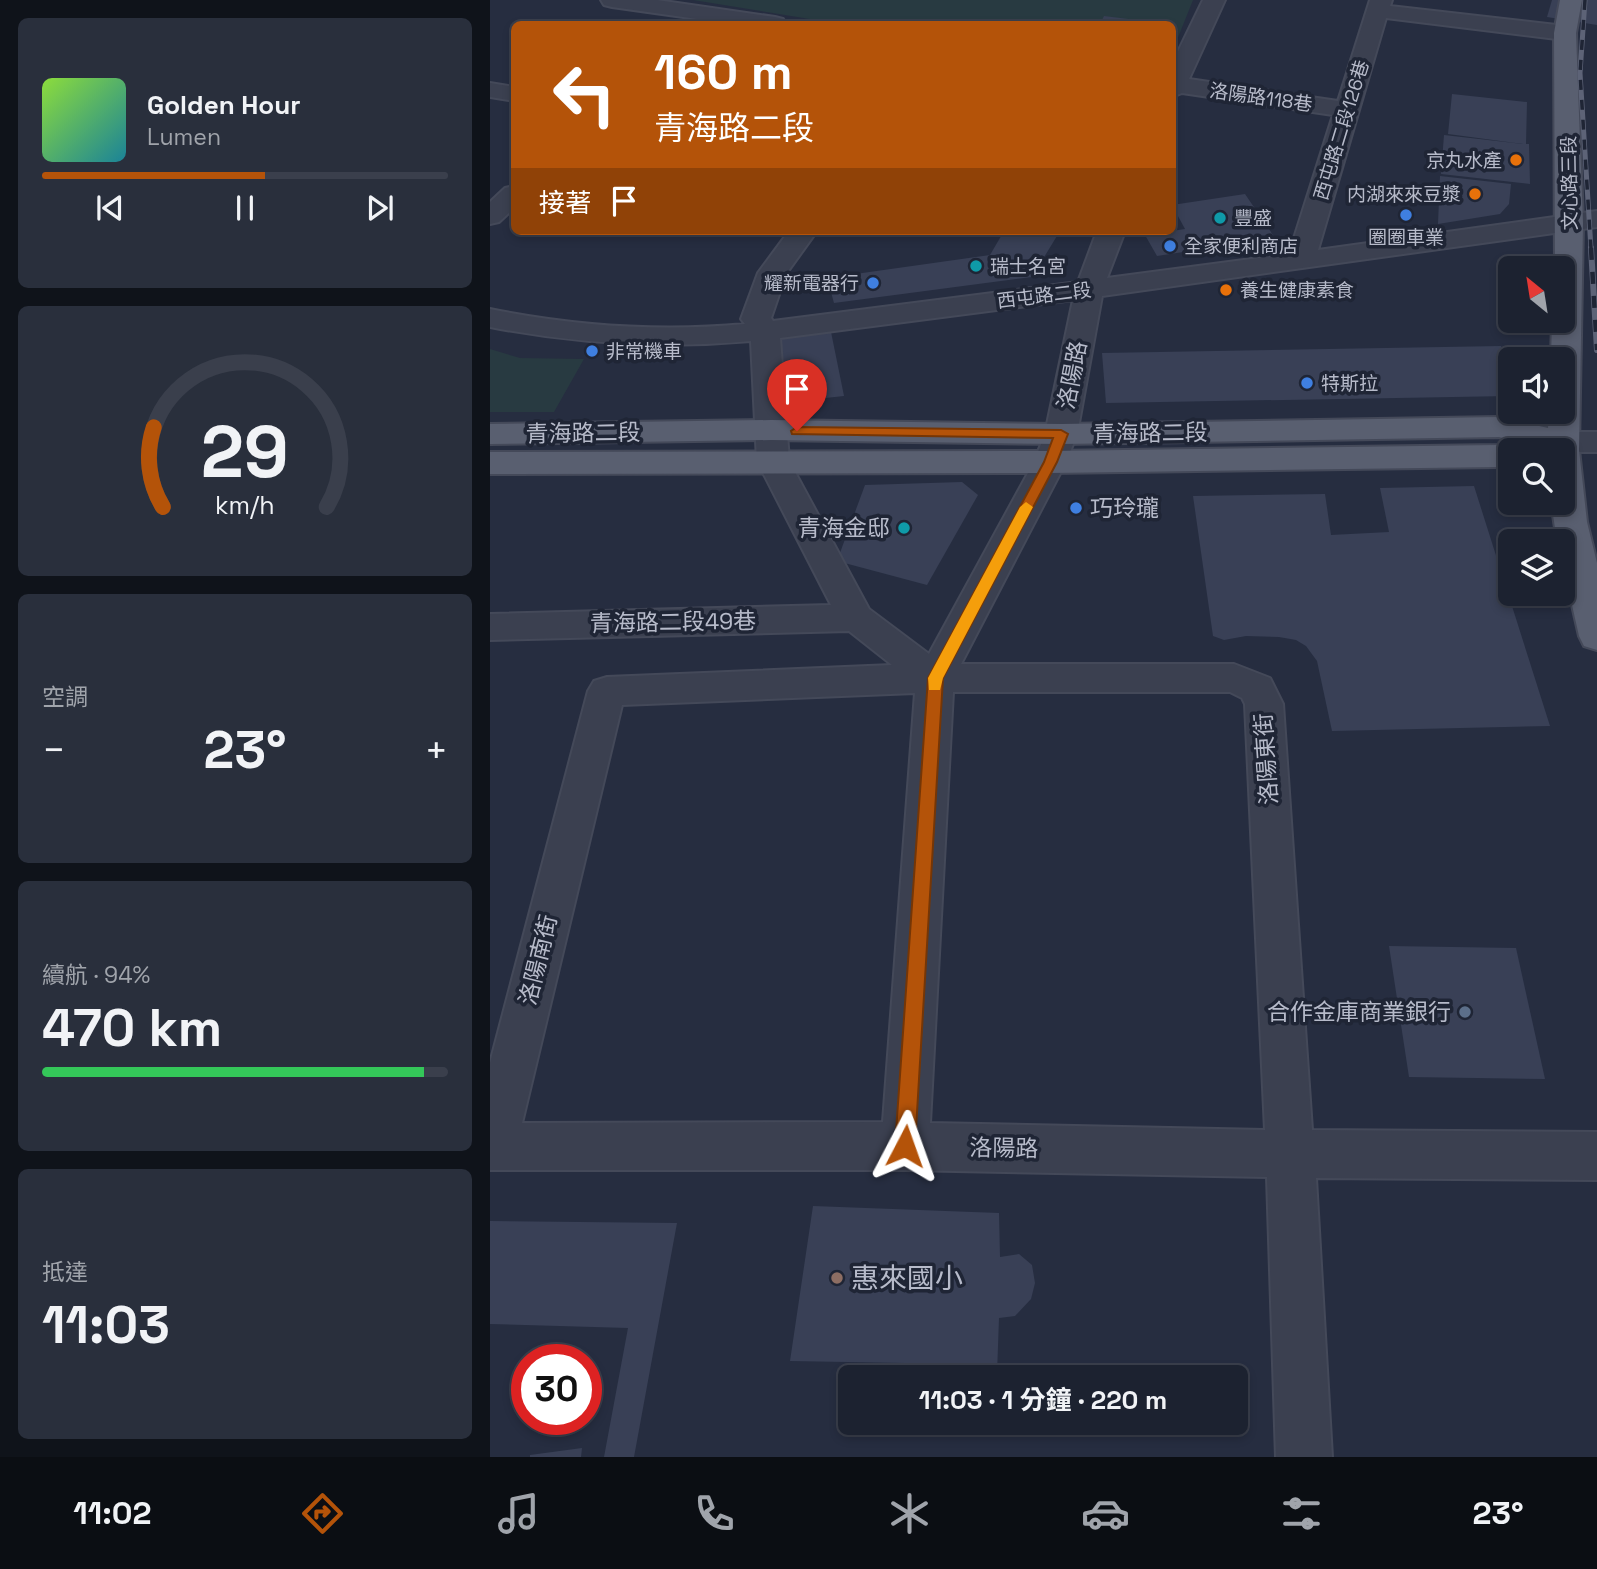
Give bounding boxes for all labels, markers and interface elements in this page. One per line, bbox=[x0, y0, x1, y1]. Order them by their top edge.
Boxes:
text: 160 m bbox=[654, 41, 792, 103]
icon: left bbox=[539, 49, 630, 140]
street label: 西屯路二段126巷 bbox=[1308, 57, 1375, 203]
street label: 洛陽路118巷 bbox=[1208, 78, 1314, 117]
text: Golden Hour bbox=[147, 88, 301, 122]
text: 青海路二段 bbox=[654, 108, 814, 148]
text: Lumen bbox=[147, 122, 221, 152]
street label: 文心路三段 bbox=[1556, 135, 1583, 231]
place label: 京丸水產 bbox=[1426, 148, 1502, 173]
marker: 京丸水產 bbox=[1508, 152, 1524, 168]
icon: arrive bbox=[605, 182, 643, 220]
place label: 内湖來來豆漿 bbox=[1347, 182, 1461, 207]
text: 接著 bbox=[539, 186, 591, 220]
marker: 内湖來來豆漿 bbox=[1467, 186, 1483, 202]
icon: previous bbox=[91, 189, 129, 227]
icon: pause bbox=[226, 189, 264, 227]
icon: next bbox=[361, 189, 399, 227]
place label: 豐盛 bbox=[1234, 206, 1272, 231]
marker: 圈圈車業 bbox=[1398, 207, 1414, 223]
marker: 豐盛 bbox=[1212, 210, 1228, 226]
place label: 圈圈車業 bbox=[1368, 225, 1444, 250]
place label: 全家便利商店 bbox=[1184, 234, 1298, 259]
marker: 全家便利商店 bbox=[1162, 238, 1178, 254]
place label: 瑞士名宮 bbox=[990, 254, 1066, 279]
north arrow bbox=[1498, 256, 1575, 332]
map controls bbox=[1498, 256, 1575, 606]
marker: 瑞士名宮 bbox=[968, 258, 984, 274]
place label: 耀新電器行 bbox=[764, 271, 859, 296]
marker: 耀新電器行 bbox=[865, 275, 881, 291]
street label: 西屯路二段 bbox=[995, 277, 1093, 314]
place label: 養生健康素食 bbox=[1240, 278, 1354, 303]
marker: 養生健康素食 bbox=[1218, 282, 1234, 298]
street label: 洛陽路 bbox=[1051, 338, 1093, 412]
place label: 非常機車 bbox=[606, 339, 682, 364]
marker: 非常機車 bbox=[584, 343, 600, 359]
button: sound bbox=[1498, 347, 1575, 424]
pin bbox=[767, 359, 827, 431]
icon: arrive bbox=[778, 370, 816, 408]
place label: 特斯拉 bbox=[1321, 371, 1378, 396]
marker: 特斯拉 bbox=[1299, 375, 1315, 391]
text: 29 bbox=[201, 405, 289, 498]
street label: 青海路二段 bbox=[525, 417, 641, 449]
street label: 青海路二段 bbox=[1092, 417, 1208, 449]
button: search bbox=[1498, 438, 1575, 515]
text: km/h bbox=[215, 488, 275, 520]
place label: 巧玲瓏 bbox=[1090, 493, 1159, 523]
marker: 巧玲瓏 bbox=[1068, 500, 1084, 516]
place label: 青海金邸 bbox=[798, 513, 890, 543]
marker: 青海金邸 bbox=[896, 520, 912, 536]
button: layers bbox=[1498, 529, 1575, 606]
street label: 青海路二段49巷 bbox=[590, 606, 756, 638]
text: 空調 bbox=[42, 682, 88, 712]
street label: 洛陽東街 bbox=[1248, 712, 1284, 806]
text: 23° bbox=[204, 717, 287, 783]
text: − bbox=[42, 726, 66, 774]
text: + bbox=[424, 726, 448, 774]
street label: 洛陽南街 bbox=[512, 912, 564, 1008]
text: 續航 · 94% bbox=[42, 960, 150, 990]
text: 470 km bbox=[42, 995, 222, 1061]
place label: 合作金庫商業銀行 bbox=[1267, 997, 1451, 1027]
marker: 合作金庫商業銀行 bbox=[1457, 1004, 1473, 1020]
position arrow bbox=[868, 1109, 942, 1183]
street label: 洛陽路 bbox=[969, 1132, 1039, 1164]
text: 抵達 bbox=[42, 1257, 88, 1287]
place label: 惠來國小 bbox=[851, 1260, 963, 1296]
marker: 惠來國小 bbox=[829, 1270, 845, 1286]
text: 11:03 bbox=[42, 1292, 170, 1358]
speed limit sign: 30 bbox=[511, 1344, 602, 1435]
text: 11:03 · 1 分鐘 · 220 m bbox=[919, 1383, 1167, 1417]
icon: directions bbox=[298, 1489, 347, 1538]
icon: music bbox=[494, 1489, 543, 1538]
icon: phone bbox=[690, 1489, 739, 1538]
icon: climate bbox=[885, 1489, 934, 1538]
icon: car bbox=[1081, 1489, 1130, 1538]
icon: filters bbox=[1277, 1489, 1326, 1538]
text: 11:02 bbox=[73, 1493, 152, 1533]
text: 23° bbox=[1472, 1493, 1524, 1533]

